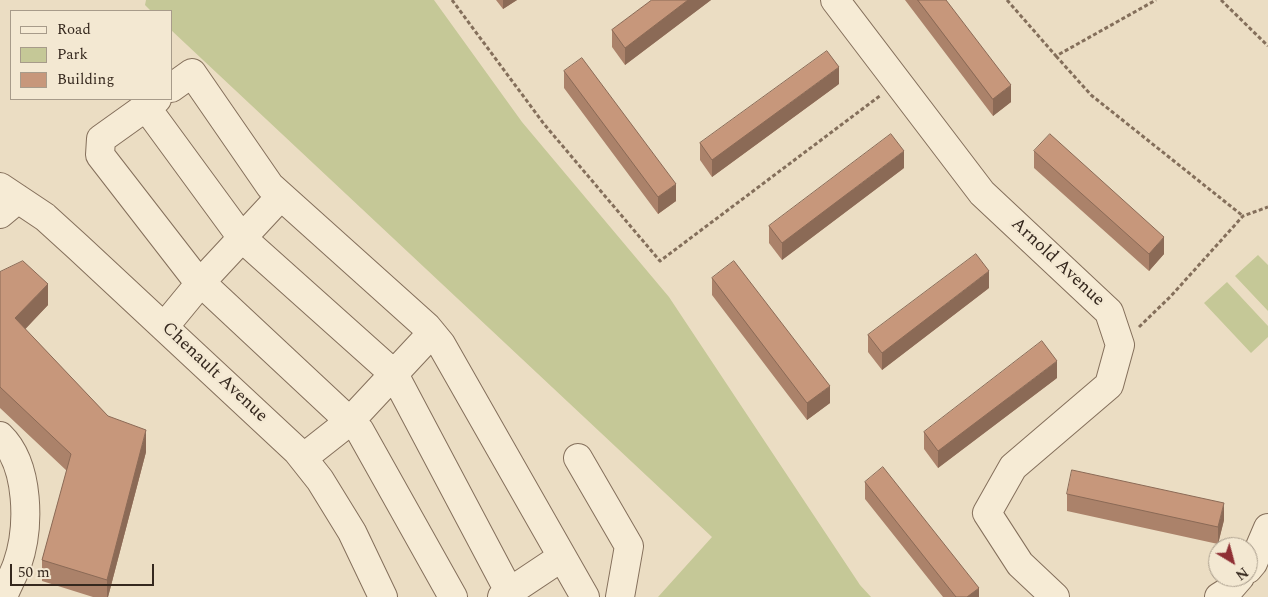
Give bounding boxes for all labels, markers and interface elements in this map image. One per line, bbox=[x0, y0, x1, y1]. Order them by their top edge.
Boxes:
legend bbox=[10, 10, 172, 100]
text: Road bbox=[57, 18, 91, 41]
text: Park bbox=[57, 43, 88, 66]
text: Building bbox=[57, 68, 114, 91]
street label: Arnold Avenue bbox=[1006, 214, 1108, 312]
street label: Chenault Avenue bbox=[156, 318, 272, 428]
north arrow bbox=[1208, 537, 1258, 587]
scale bar bbox=[12, 554, 156, 586]
text: 50 m bbox=[18, 561, 50, 584]
text: N bbox=[1231, 562, 1253, 585]

